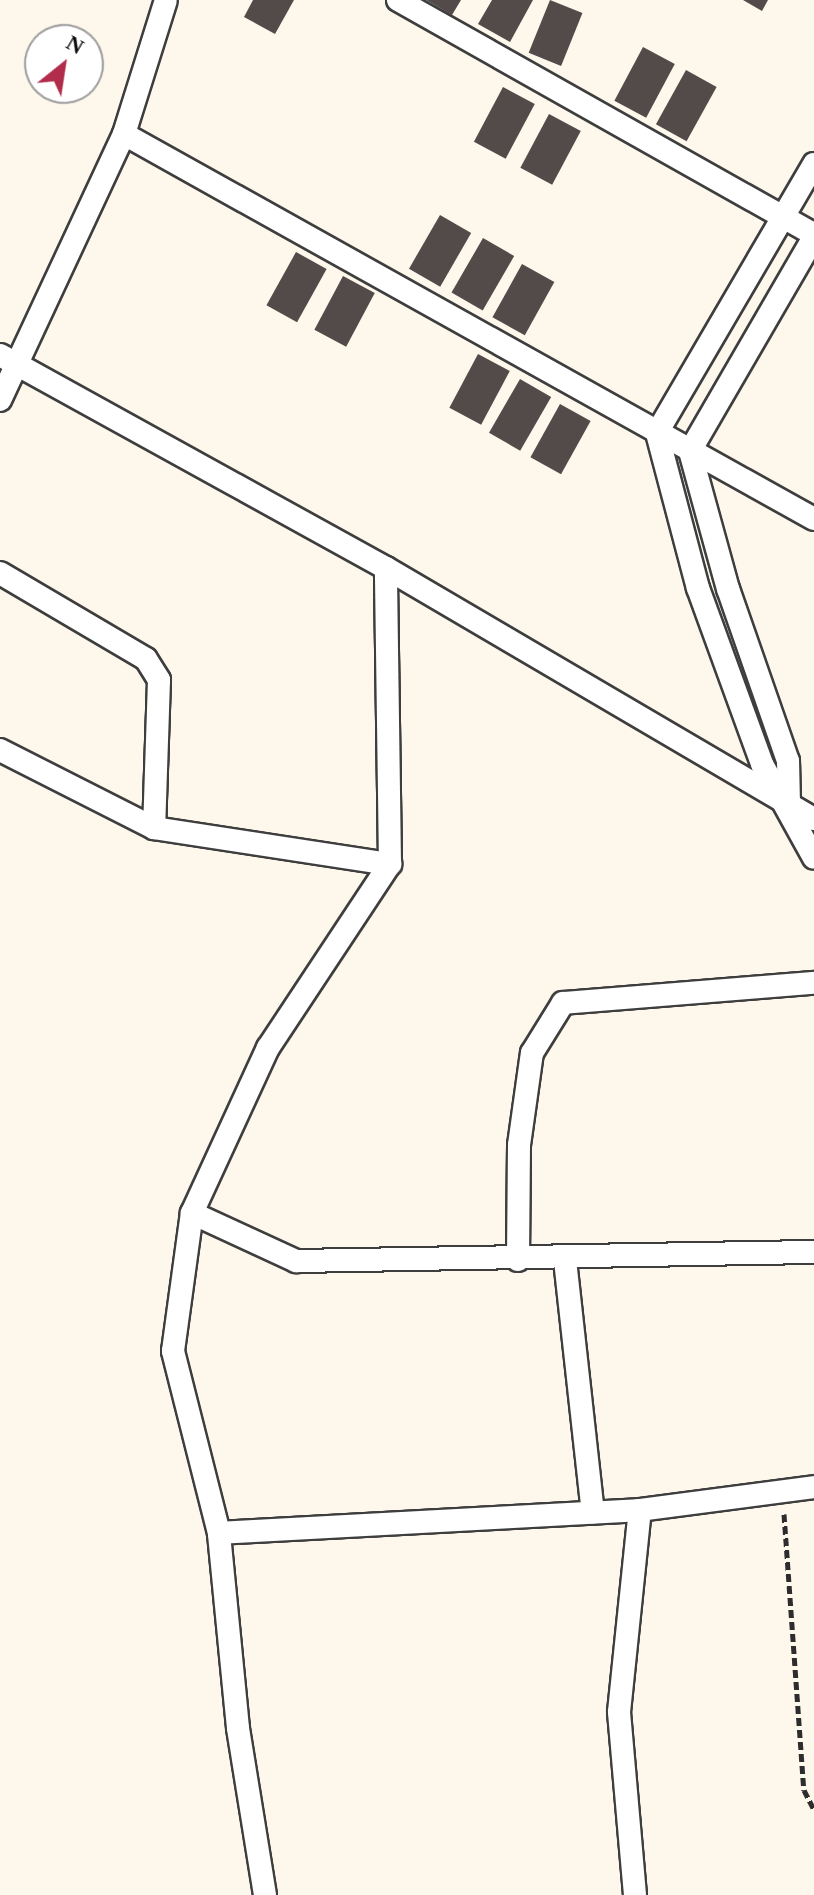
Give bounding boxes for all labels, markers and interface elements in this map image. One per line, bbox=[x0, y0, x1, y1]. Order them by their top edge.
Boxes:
north arrow bbox=[24, 24, 104, 104]
text: N bbox=[62, 30, 88, 59]

